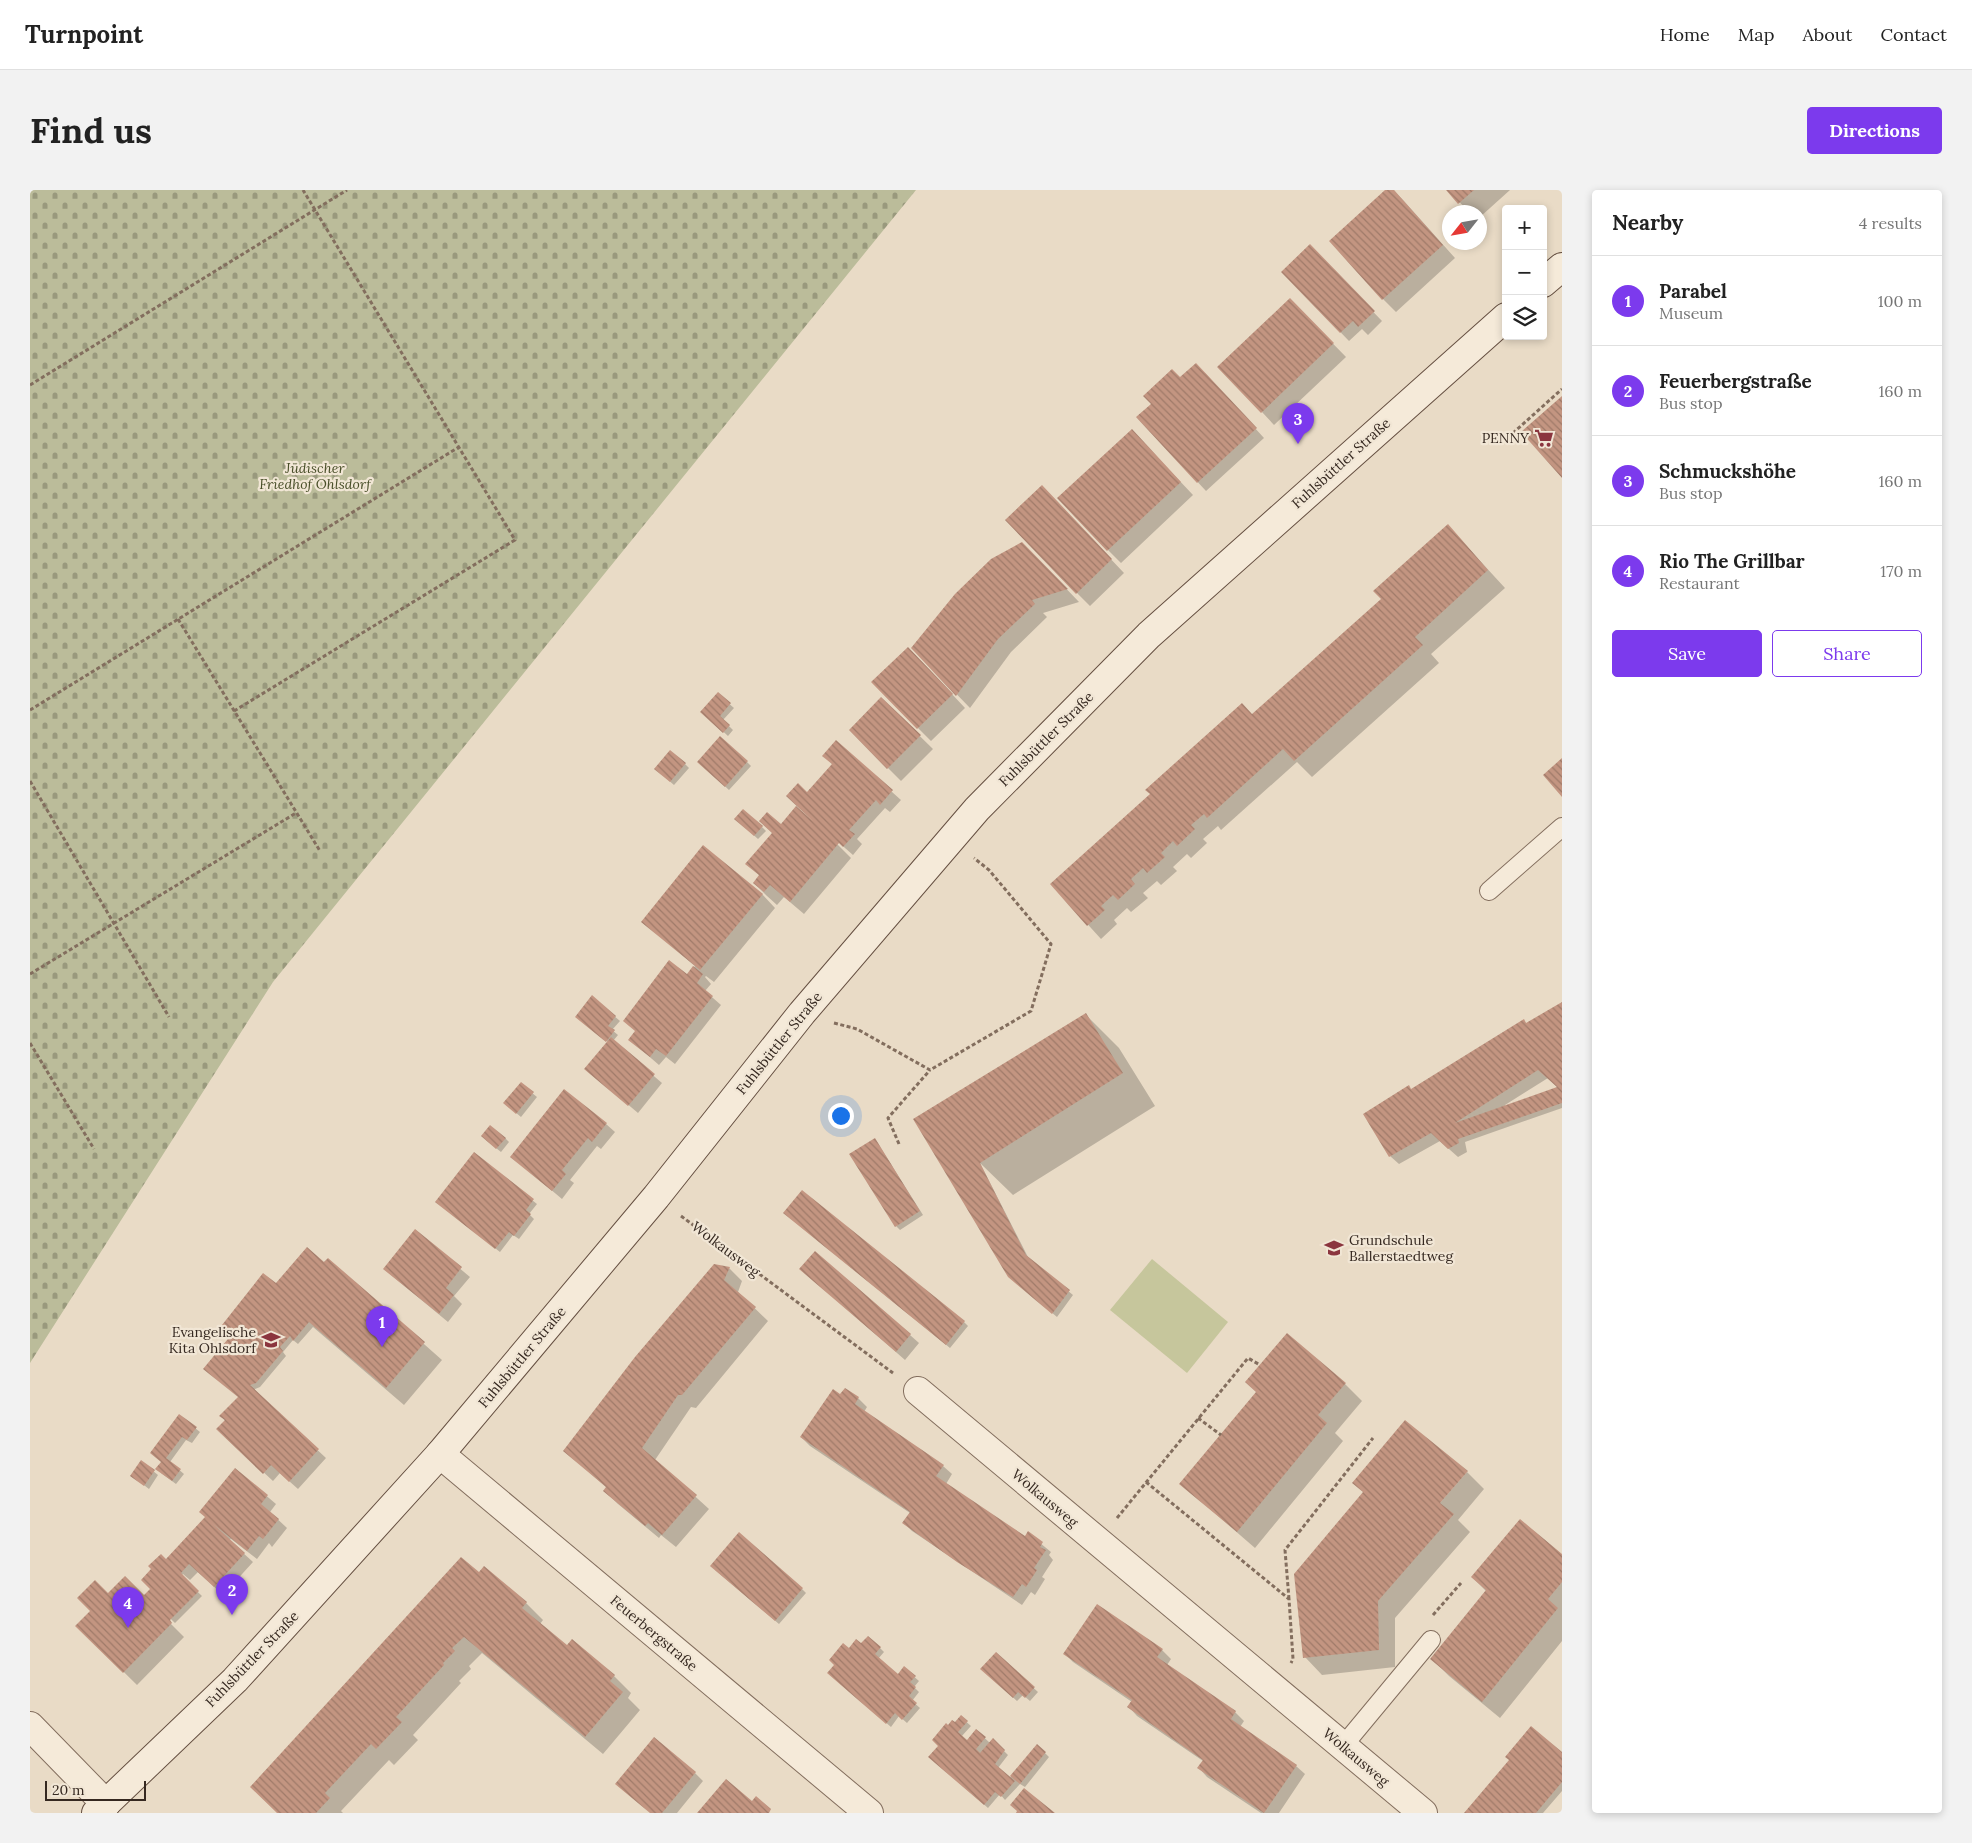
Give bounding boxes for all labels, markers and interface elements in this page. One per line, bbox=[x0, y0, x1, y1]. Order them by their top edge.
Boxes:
text: Turnpoint bbox=[25, 19, 143, 50]
text: Home bbox=[1660, 23, 1710, 46]
text: Map bbox=[1738, 23, 1774, 46]
text: About bbox=[1802, 23, 1852, 46]
text: Contact bbox=[1880, 23, 1947, 46]
button: Directions bbox=[1807, 107, 1942, 154]
text: Find us bbox=[30, 108, 152, 153]
north arrow bbox=[1442, 205, 1487, 250]
map controls bbox=[1502, 205, 1547, 340]
button: + bbox=[1502, 205, 1547, 250]
text: Nearby bbox=[1612, 209, 1683, 236]
text: 4 results bbox=[1859, 213, 1922, 233]
button: − bbox=[1502, 250, 1547, 295]
text: Parabel bbox=[1659, 279, 1727, 303]
text: 1 bbox=[1625, 291, 1631, 311]
text: 100 m bbox=[1878, 291, 1922, 311]
button: layers bbox=[1502, 295, 1547, 340]
text: Museum bbox=[1659, 303, 1723, 323]
text: Feuerbergstraße bbox=[1659, 369, 1812, 393]
text: 2 bbox=[1624, 381, 1632, 401]
text: 160 m bbox=[1878, 381, 1922, 401]
text: Bus stop bbox=[1659, 393, 1723, 413]
pin: 3 bbox=[1282, 403, 1314, 444]
street label: Fuhlsbüttler Straße bbox=[1288, 414, 1394, 512]
supermarket icon: PENNY bbox=[1533, 427, 1555, 449]
place label: PENNY bbox=[1482, 429, 1530, 447]
park label: Jüdischer Friedhof Ohlsdorf bbox=[259, 459, 372, 493]
text: Schmuckshöhe bbox=[1659, 459, 1796, 483]
text: 3 bbox=[1624, 471, 1632, 491]
text: 160 m bbox=[1878, 471, 1922, 491]
text: Bus stop bbox=[1659, 483, 1723, 503]
text: Rio The Grillbar bbox=[1659, 549, 1805, 573]
text: 4 bbox=[1624, 561, 1632, 581]
text: 170 m bbox=[1880, 561, 1922, 581]
text: Restaurant bbox=[1659, 573, 1740, 593]
button: Save bbox=[1612, 630, 1762, 677]
button: Share bbox=[1772, 630, 1922, 677]
street label: Fuhlsbüttler Straße bbox=[995, 688, 1097, 790]
street label: Fuhlsbüttler Straße bbox=[732, 988, 826, 1098]
your location bbox=[828, 1103, 854, 1129]
street label: Wolkausweg bbox=[688, 1217, 764, 1281]
place label: Grundschule Ballerstaedtweg bbox=[1349, 1231, 1453, 1265]
school or university icon: Grundschule Ballerstaedtweg bbox=[1323, 1237, 1345, 1259]
street label: Fuhlsbüttler Straße bbox=[474, 1302, 570, 1411]
pin: 1 bbox=[366, 1306, 398, 1347]
place label: Evangelische Kita Ohlsdorf bbox=[169, 1323, 257, 1357]
school or university icon: Evangelische Kita Ohlsdorf bbox=[260, 1329, 282, 1351]
street label: Wolkausweg bbox=[1008, 1465, 1082, 1531]
pin: 2 bbox=[216, 1574, 248, 1615]
pin: 4 bbox=[112, 1587, 144, 1628]
street label: Feuerbergstraße bbox=[607, 1591, 702, 1675]
street label: Fuhlsbüttler Straße bbox=[201, 1607, 303, 1711]
street label: Wolkausweg bbox=[1319, 1724, 1393, 1790]
scale bar bbox=[45, 1778, 146, 1801]
text: 20 m bbox=[52, 1781, 84, 1799]

